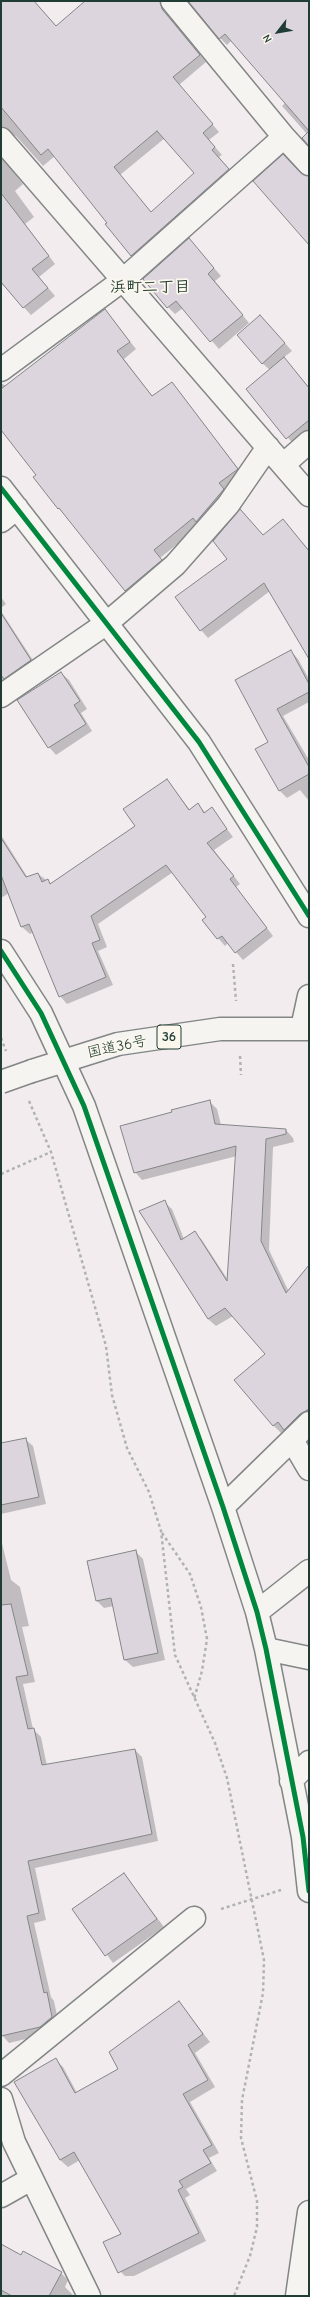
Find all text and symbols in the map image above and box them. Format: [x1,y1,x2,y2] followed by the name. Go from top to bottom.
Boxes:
[258,12,298,52] north arrow
[260,32,275,45] text: N
[110,277,190,297] district label: 浜町二丁目
[157,1025,181,1049] road number: 36
[85,1032,149,1062] street label: 国道36号

